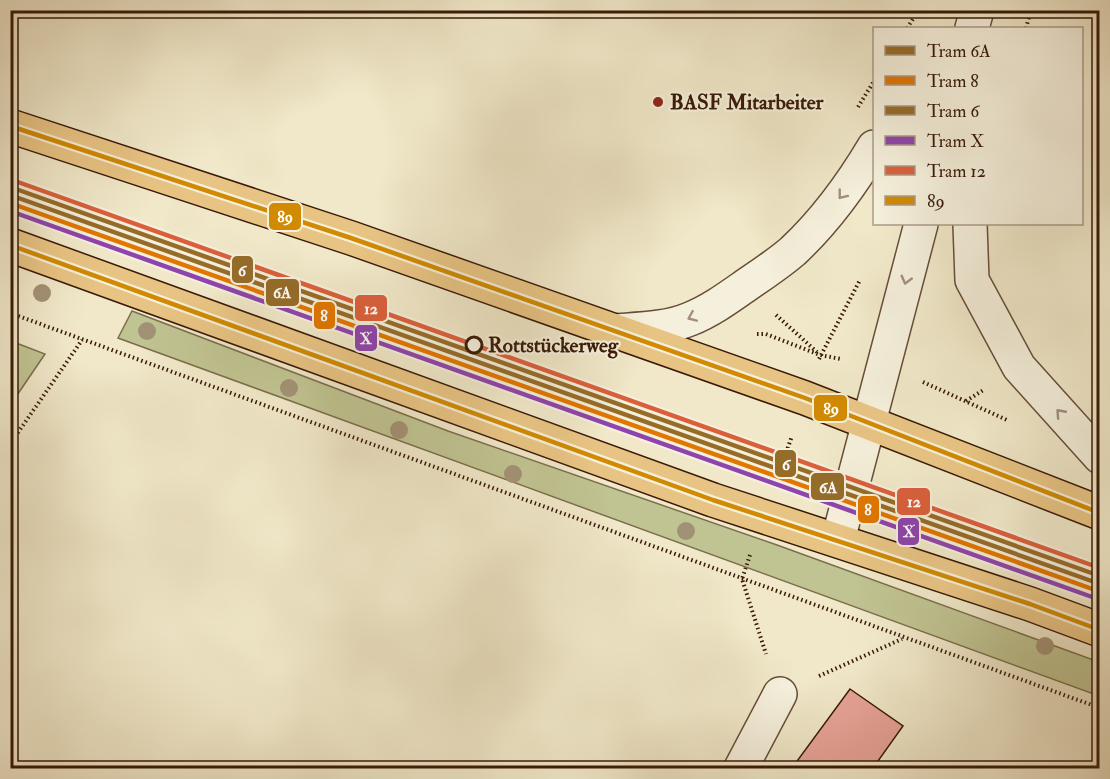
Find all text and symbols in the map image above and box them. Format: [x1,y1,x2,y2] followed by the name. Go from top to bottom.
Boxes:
[873,27,1083,225] legend
[927,40,991,63] text: Tram 6A
[927,70,979,93] text: Tram 8
[670,89,825,116] place label: BASF Mitarbeiter
[651,95,665,109] marker: BASF Mitarbeiter
[927,100,980,123] text: Tram 6
[927,130,984,153] text: Tram X
[927,160,986,183] text: Tram 12
[838,189,849,200] one-way arrow
[927,190,945,213] text: 89
[268,202,302,231] line badge: 89
[277,207,293,227] text: 89
[231,255,254,284] line badge: 6
[238,261,248,281] text: 6
[901,275,914,285] one-way arrow
[265,278,300,307] line badge: 6A
[273,283,292,303] text: 6A
[354,294,388,322] line badge: 12
[364,299,378,319] text: 12
[313,301,336,330] line badge: 8
[320,306,328,326] text: 8
[688,310,699,322] one-way arrow
[354,324,378,352] line badge: X
[360,329,373,349] text: X
[488,332,619,359] place label: Rottstückerweg
[465,336,483,354] marker: Rottstückerweg
[813,394,848,422] line badge: 89
[823,399,839,419] text: 89
[1056,409,1067,420] one-way arrow
[774,449,797,478] line badge: 6
[782,455,792,475] text: 6
[810,472,845,501] line badge: 6A
[819,478,838,498] text: 6A
[896,487,931,516] line badge: 12
[907,492,921,512] text: 12
[857,495,880,524] line badge: 8
[864,500,872,520] text: 8
[897,517,920,546] line badge: X
[903,522,916,542] text: X

